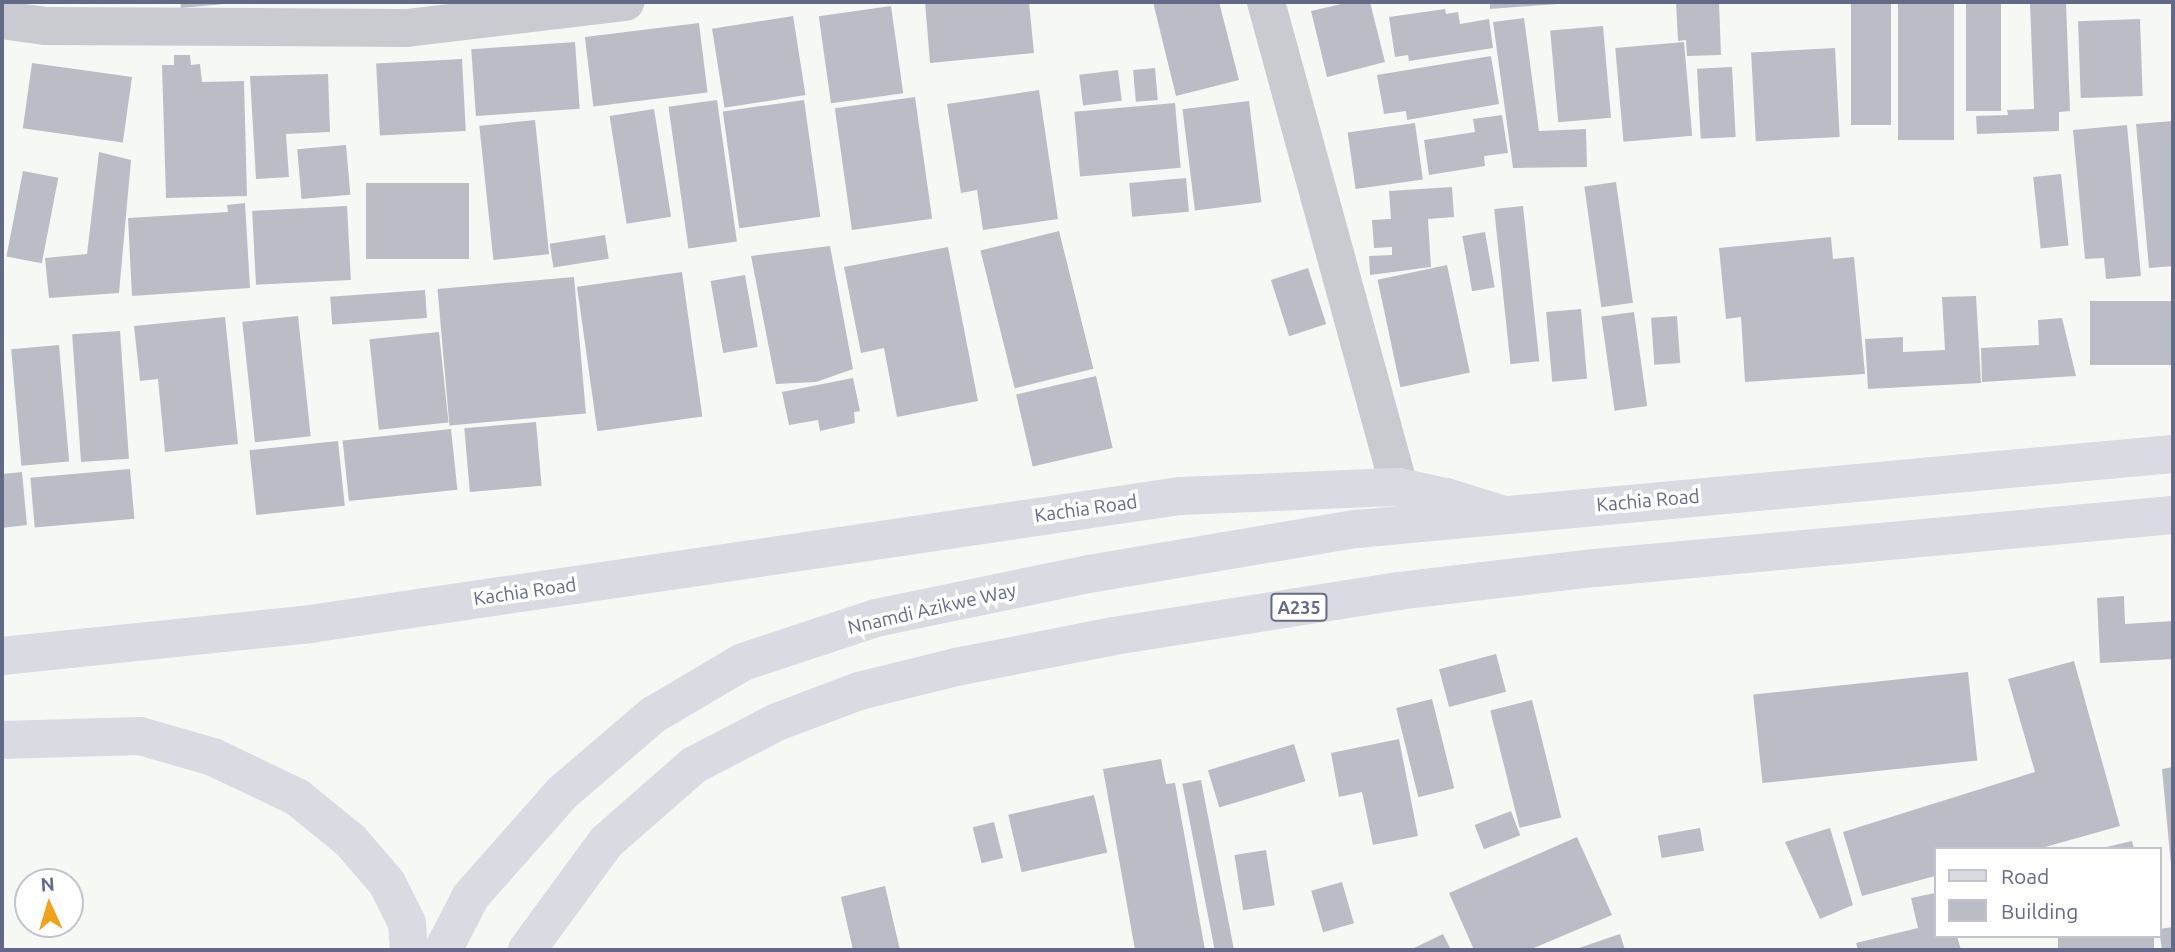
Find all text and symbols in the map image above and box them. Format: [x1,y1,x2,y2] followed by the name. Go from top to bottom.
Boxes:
[1595,485,1701,517] street label: Kachia Road
[1033,491,1139,527] street label: Kachia Road
[472,574,578,610] street label: Kachia Road
[846,579,1018,639] street label: Nnamdi Azikwe Way
[1269,592,1329,622] road number: A235
[1934,847,2161,938] legend
[2001,864,2049,888] text: Road
[14,868,84,938] north arrow
[40,873,56,896] text: N
[2001,899,2078,923] text: Building

